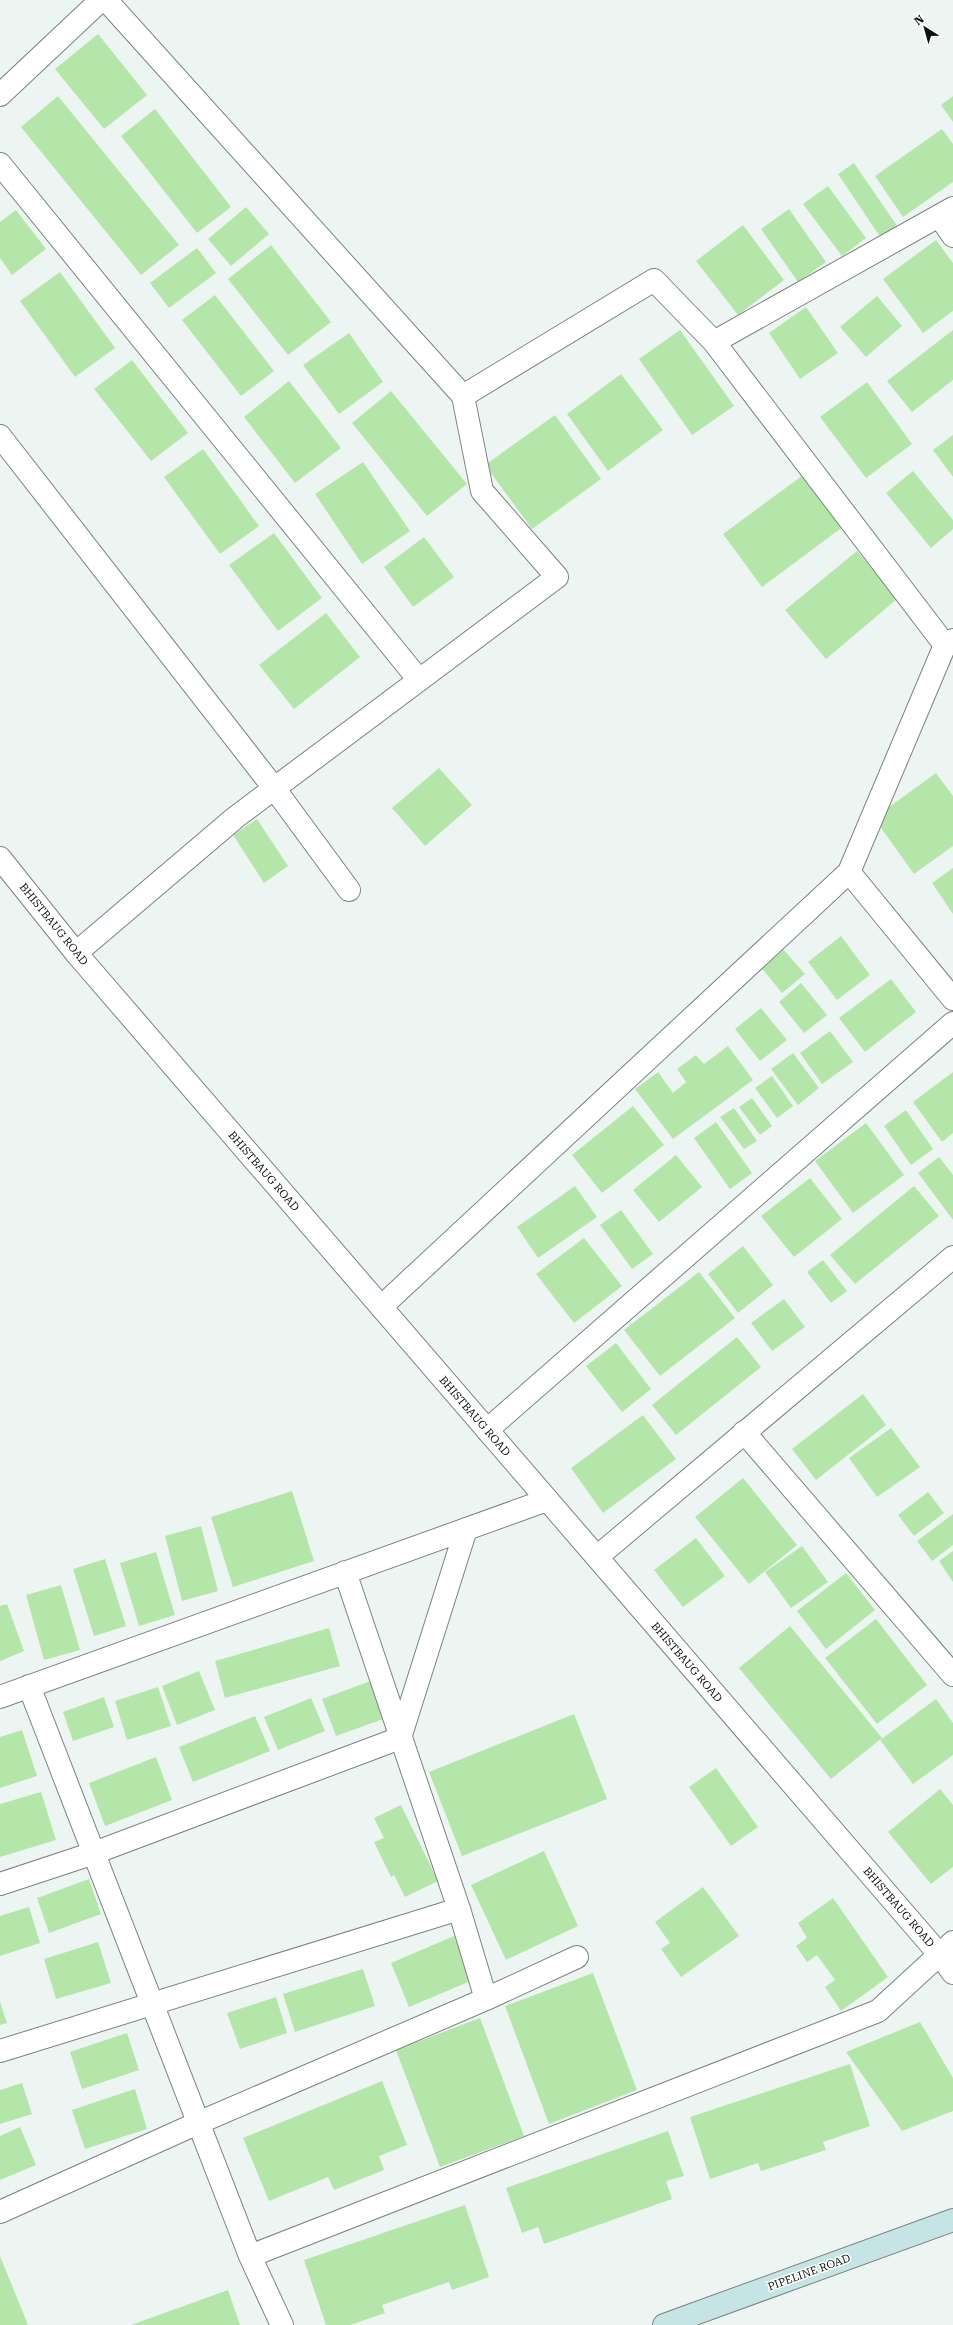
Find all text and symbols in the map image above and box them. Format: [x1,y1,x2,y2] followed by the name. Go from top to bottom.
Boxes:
[905,8,945,48] north arrow
[912,12,927,28] text: N
[17,881,91,968] street label: BHISTBAUG ROAD
[225,1129,302,1214] street label: BHISTBAUG ROAD
[436,1374,513,1459] street label: BHISTBAUG ROAD
[648,1620,725,1705] street label: BHISTBAUG ROAD
[860,1865,937,1950] street label: BHISTBAUG ROAD
[766,2251,852,2293] street label: PIPELINE ROAD

